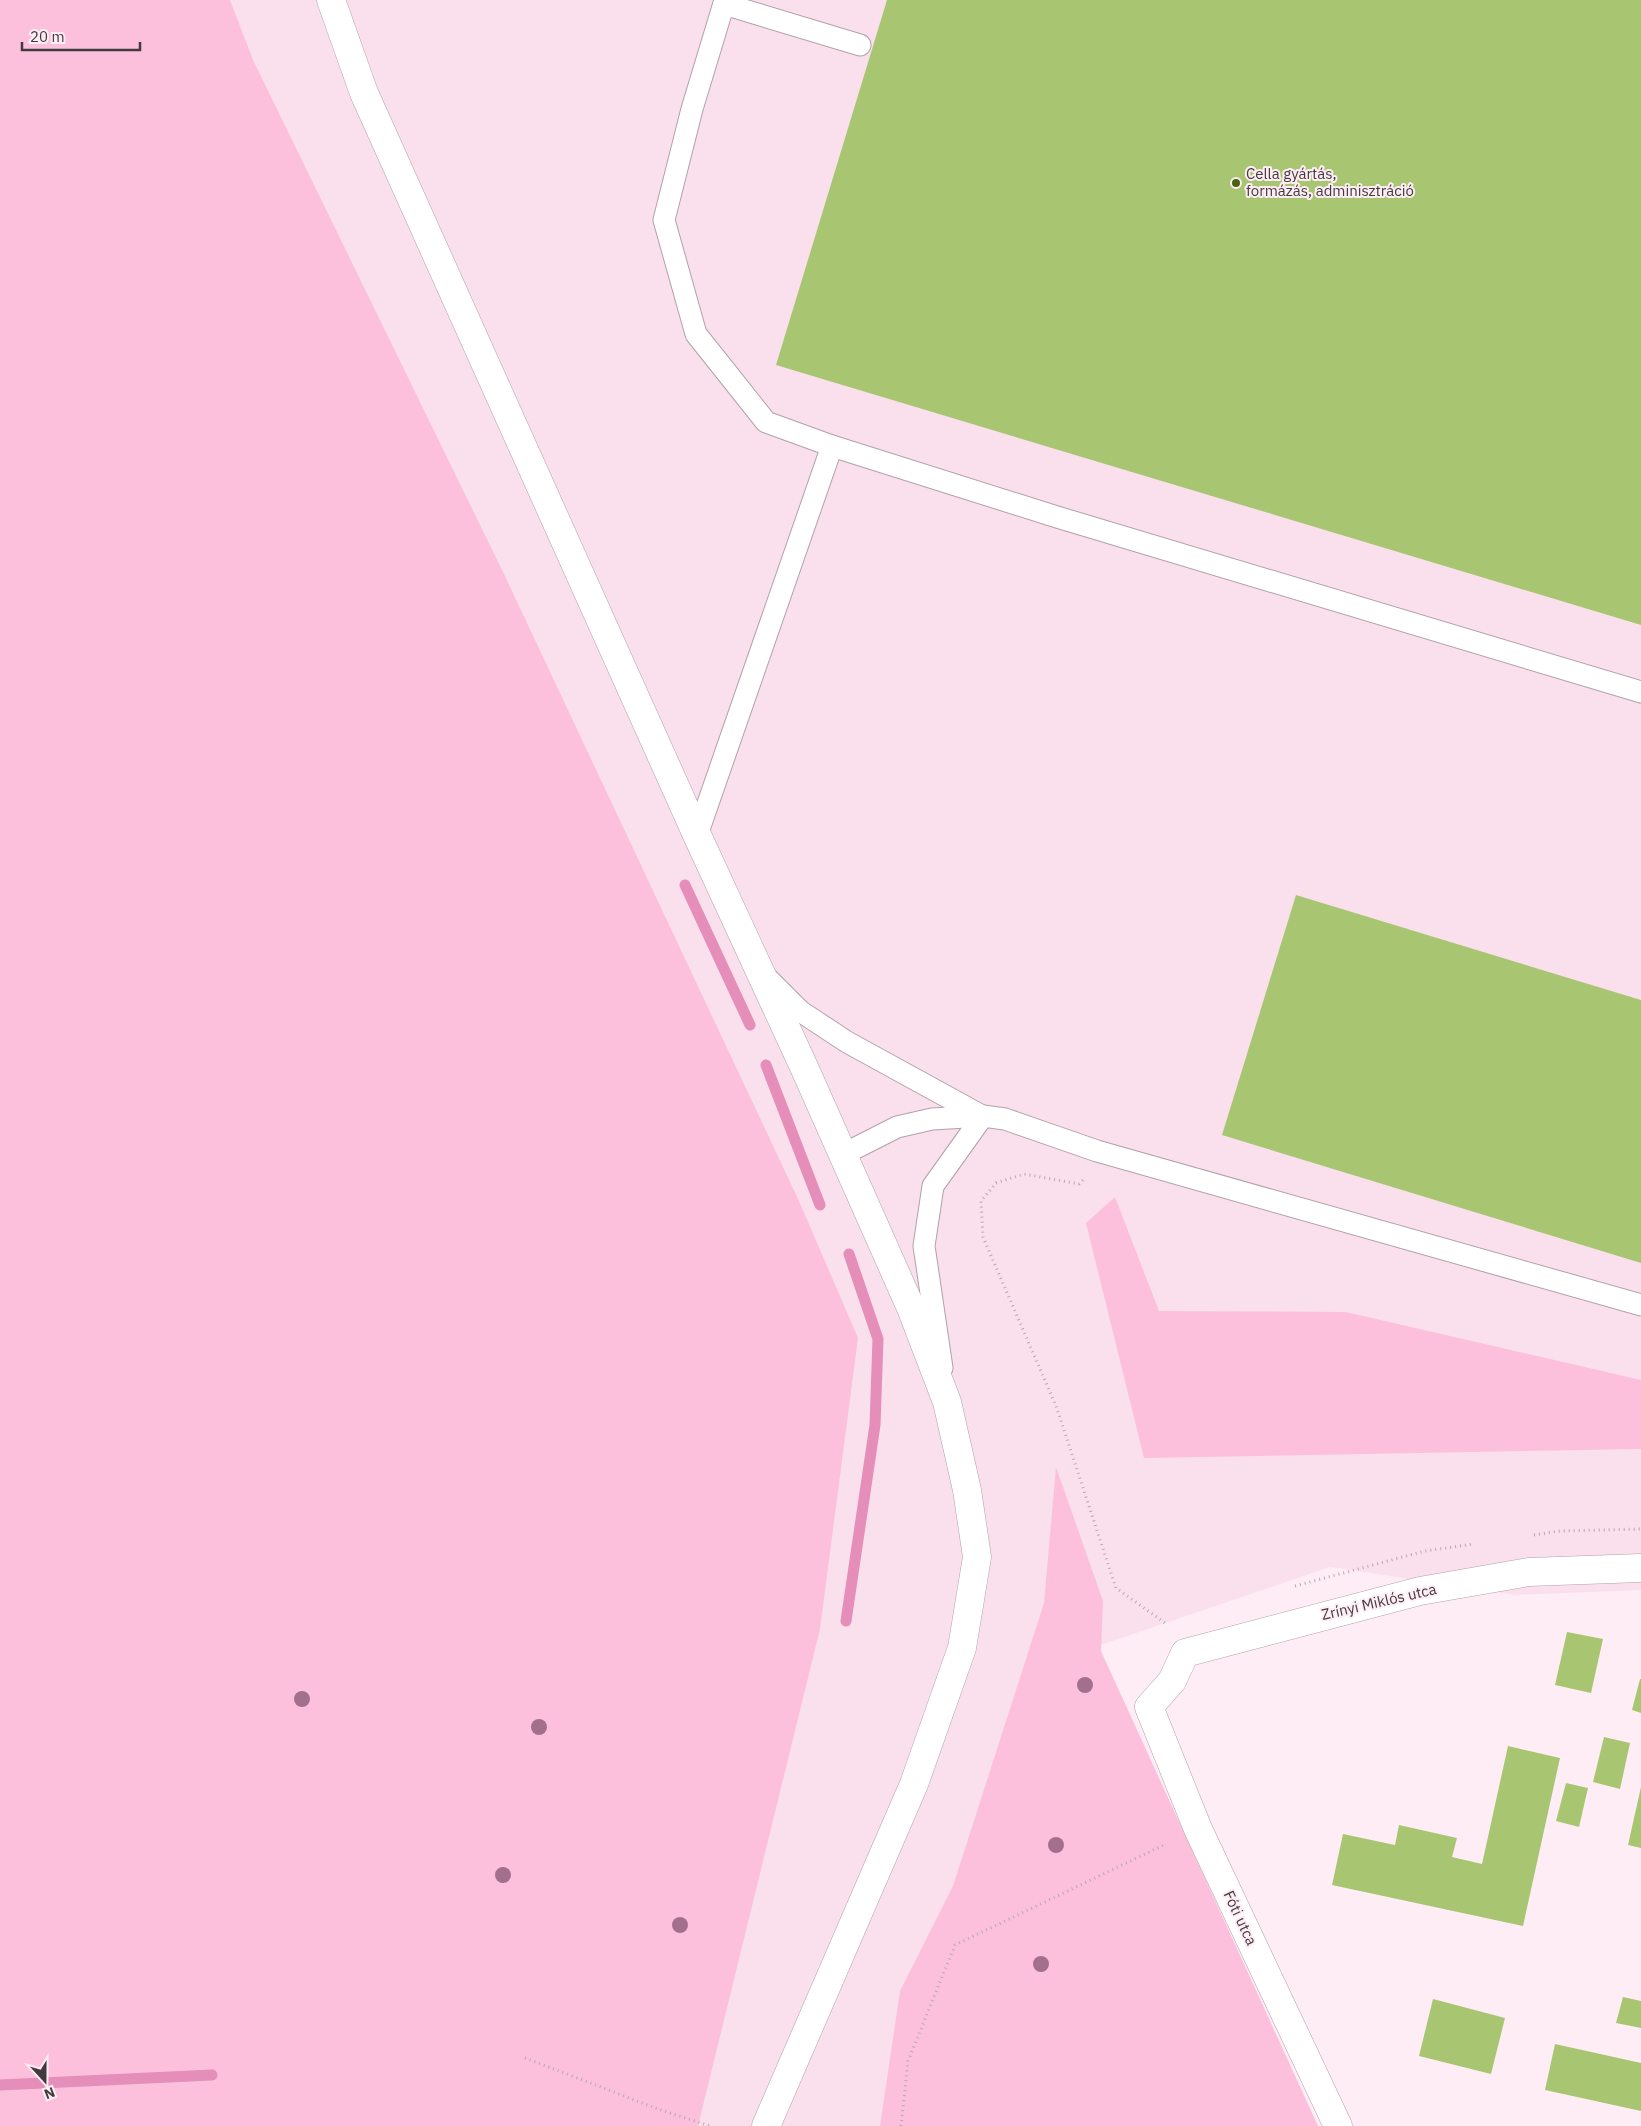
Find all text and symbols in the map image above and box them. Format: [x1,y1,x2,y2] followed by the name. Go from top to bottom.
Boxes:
[22,20,140,52] scale bar
[30,27,65,46] text: 20 m
[1246,164,1414,200] place label: Cella gyártás, formázás, adminisztráció
[1230,177,1242,189] marker: Cella gyártás, formázás, adminisztráció
[1319,1579,1438,1624] street label: Zrínyi Miklós utca
[1220,1887,1261,1948] street label: Fóti utca
[20,2056,70,2106] north arrow
[42,2083,58,2103] text: N

